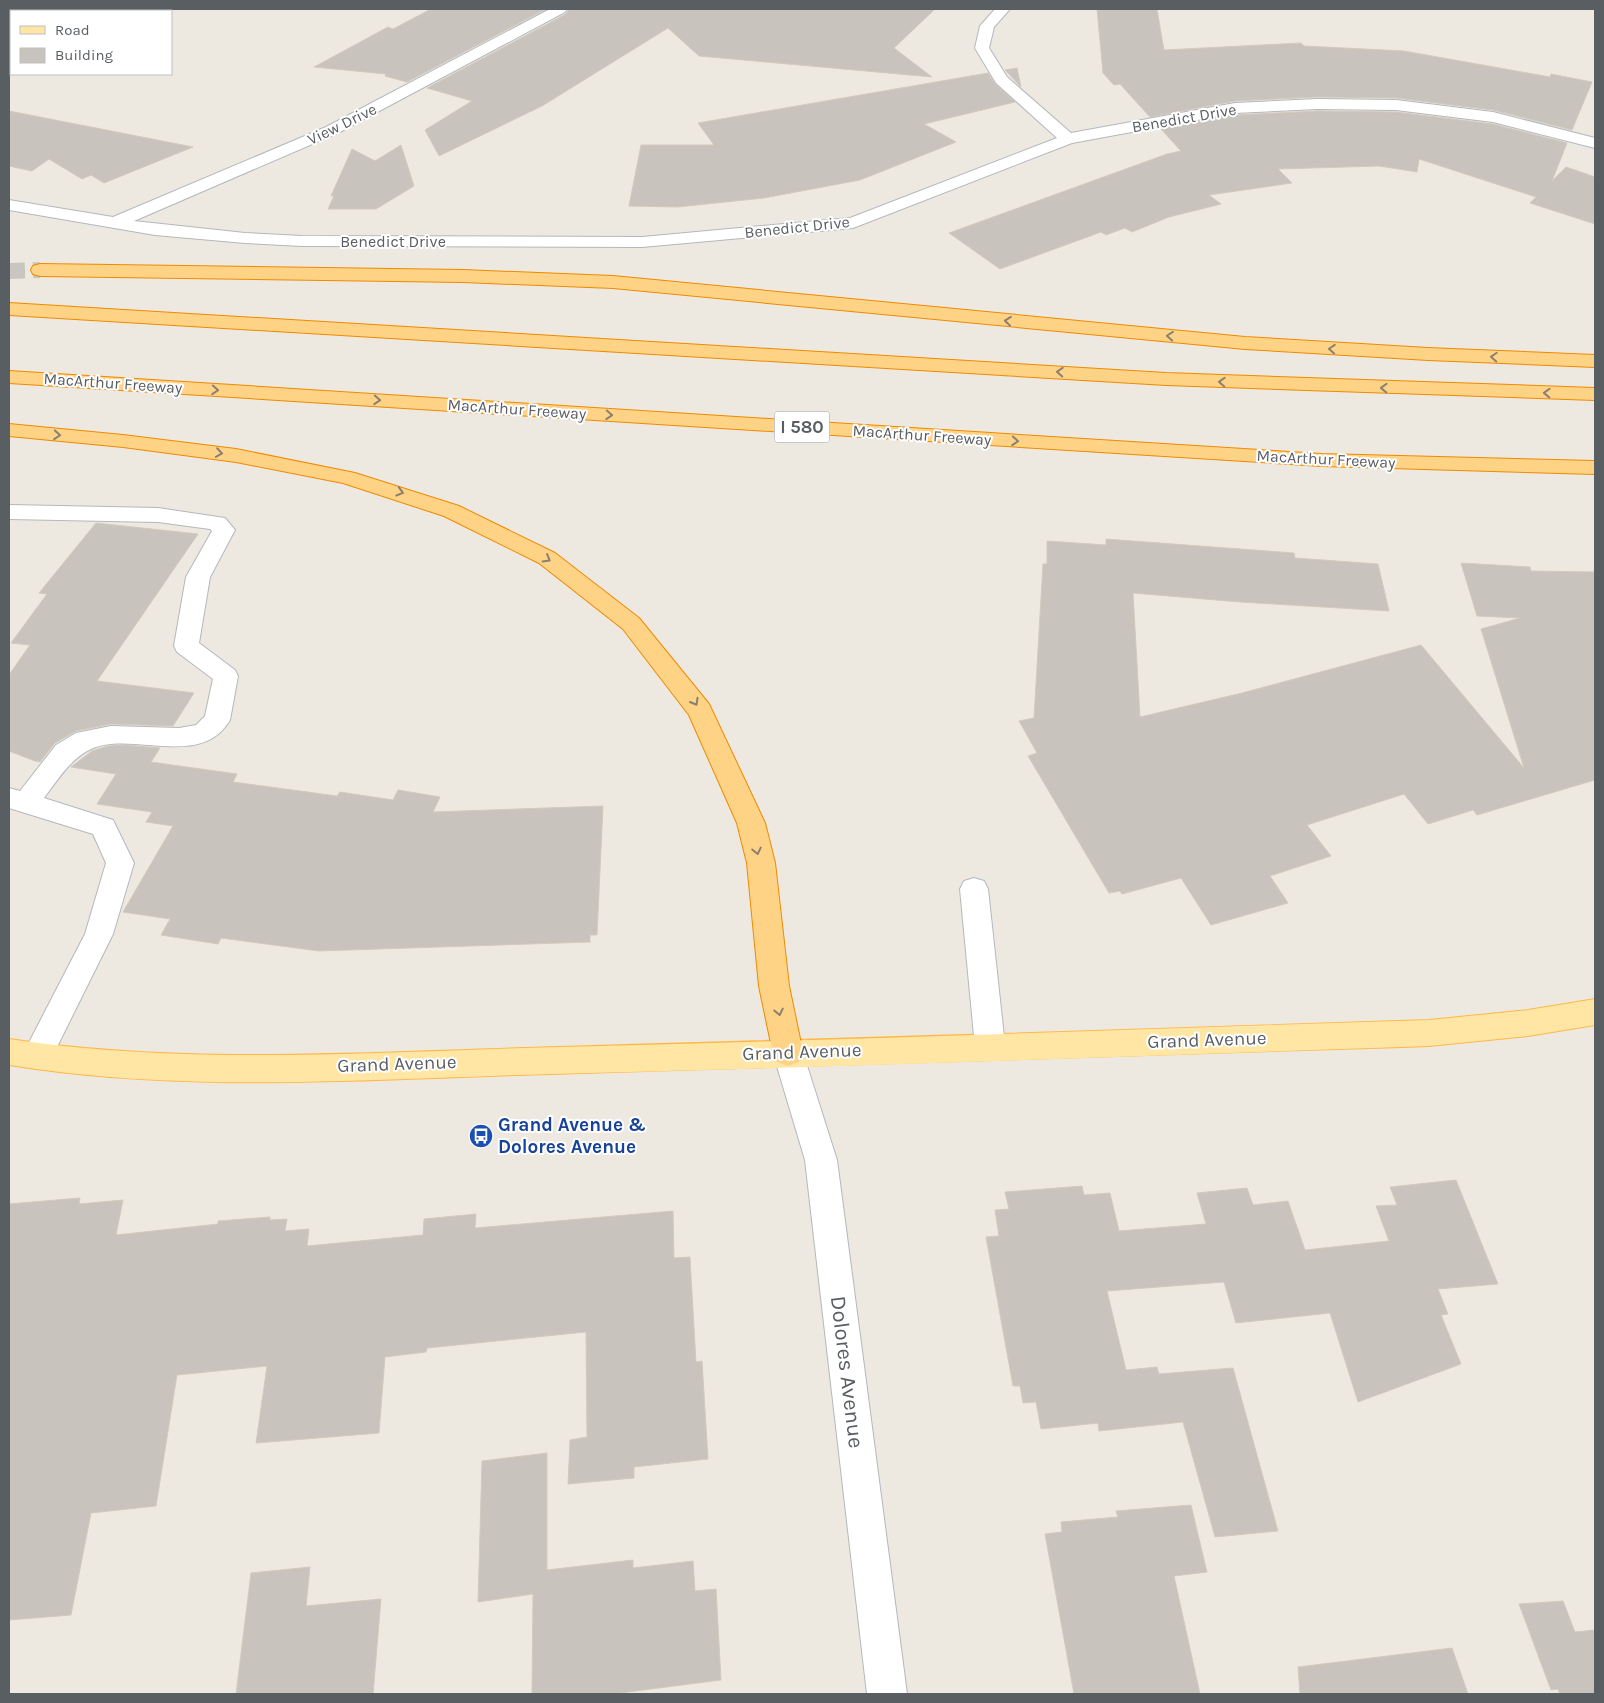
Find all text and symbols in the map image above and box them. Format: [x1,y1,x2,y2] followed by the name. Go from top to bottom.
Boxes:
[10,10,172,75] legend
[55,21,90,39] text: Road
[55,46,113,64] text: Building
[304,99,380,149] street label: View Drive
[1130,99,1238,137] street label: Benedict Drive
[743,212,851,242] street label: Benedict Drive
[340,232,446,251] street label: Benedict Drive
[1004,316,1012,327] one-way arrow
[1166,331,1174,342] one-way arrow
[1328,343,1336,354] one-way arrow
[1490,352,1498,363] one-way arrow
[1055,367,1063,378] one-way arrow
[43,369,184,397] street label: MacArthur Freeway
[1217,376,1225,387] one-way arrow
[1380,383,1388,393] one-way arrow
[211,384,219,395] one-way arrow
[1542,388,1550,399] one-way arrow
[373,395,381,406] one-way arrow
[447,395,588,423] street label: MacArthur Freeway
[605,409,613,420] one-way arrow
[774,412,830,442] road number: I 580
[852,421,993,449] street label: MacArthur Freeway
[54,429,62,440] one-way arrow
[1012,435,1020,446] one-way arrow
[1256,446,1396,472] street label: MacArthur Freeway
[214,448,223,458] one-way arrow
[395,487,403,497] one-way arrow
[542,552,551,562] one-way arrow
[688,696,698,705] one-way arrow
[751,847,762,855] one-way arrow
[773,1007,784,1016] one-way arrow
[1147,1027,1267,1053] street label: Grand Avenue
[742,1039,862,1065] street label: Grand Avenue
[337,1051,457,1077] street label: Grand Avenue
[498,1114,646,1158] place label: Grand Avenue & Dolores Avenue
[468,1123,494,1149] bus stop icon: Grand Avenue & Dolores Avenue
[825,1294,869,1450] street label: Dolores Avenue

